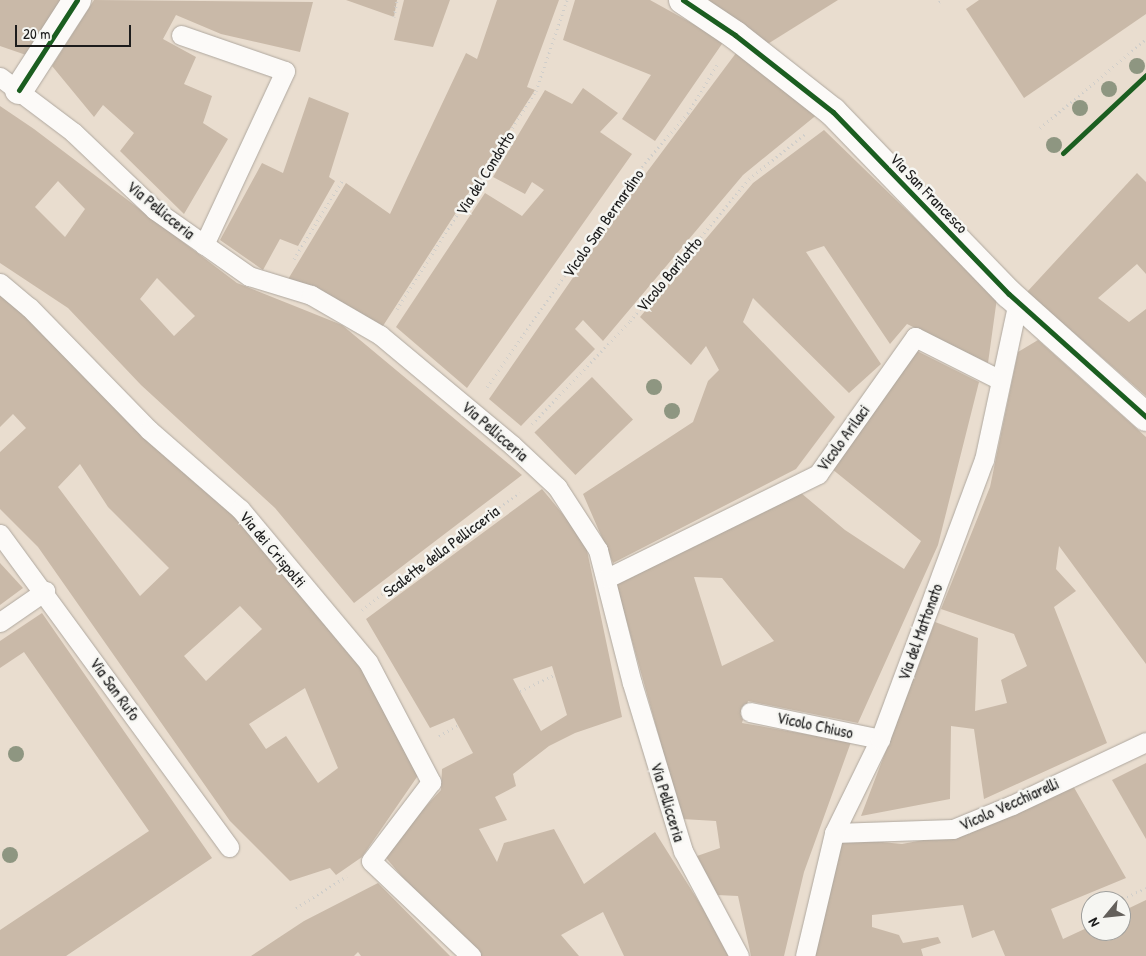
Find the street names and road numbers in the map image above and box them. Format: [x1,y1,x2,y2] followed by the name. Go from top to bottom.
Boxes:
[452,127,518,219] street label: Via del Condotto
[886,149,972,237] street label: Via San Francesco
[558,165,648,281] street label: Vicolo San Bernardino
[123,177,199,243] street label: Via Pellicceria
[632,233,706,315] street label: Vicolo Barilotto
[458,397,532,465] street label: Via Pellicceria
[812,401,874,475] street label: Vicolo Arilaci
[379,501,503,601] street label: Scalette della Pellicceria
[236,507,310,591] street label: Via dei Crispolti
[894,581,946,683] street label: Via del Mattonato
[86,654,144,724] street label: Via San Rufo
[775,708,855,742] street label: Vicolo Chiuso
[647,760,689,844] street label: Via Pellicceria
[956,773,1062,835] street label: Vicolo Vecchiarelli

